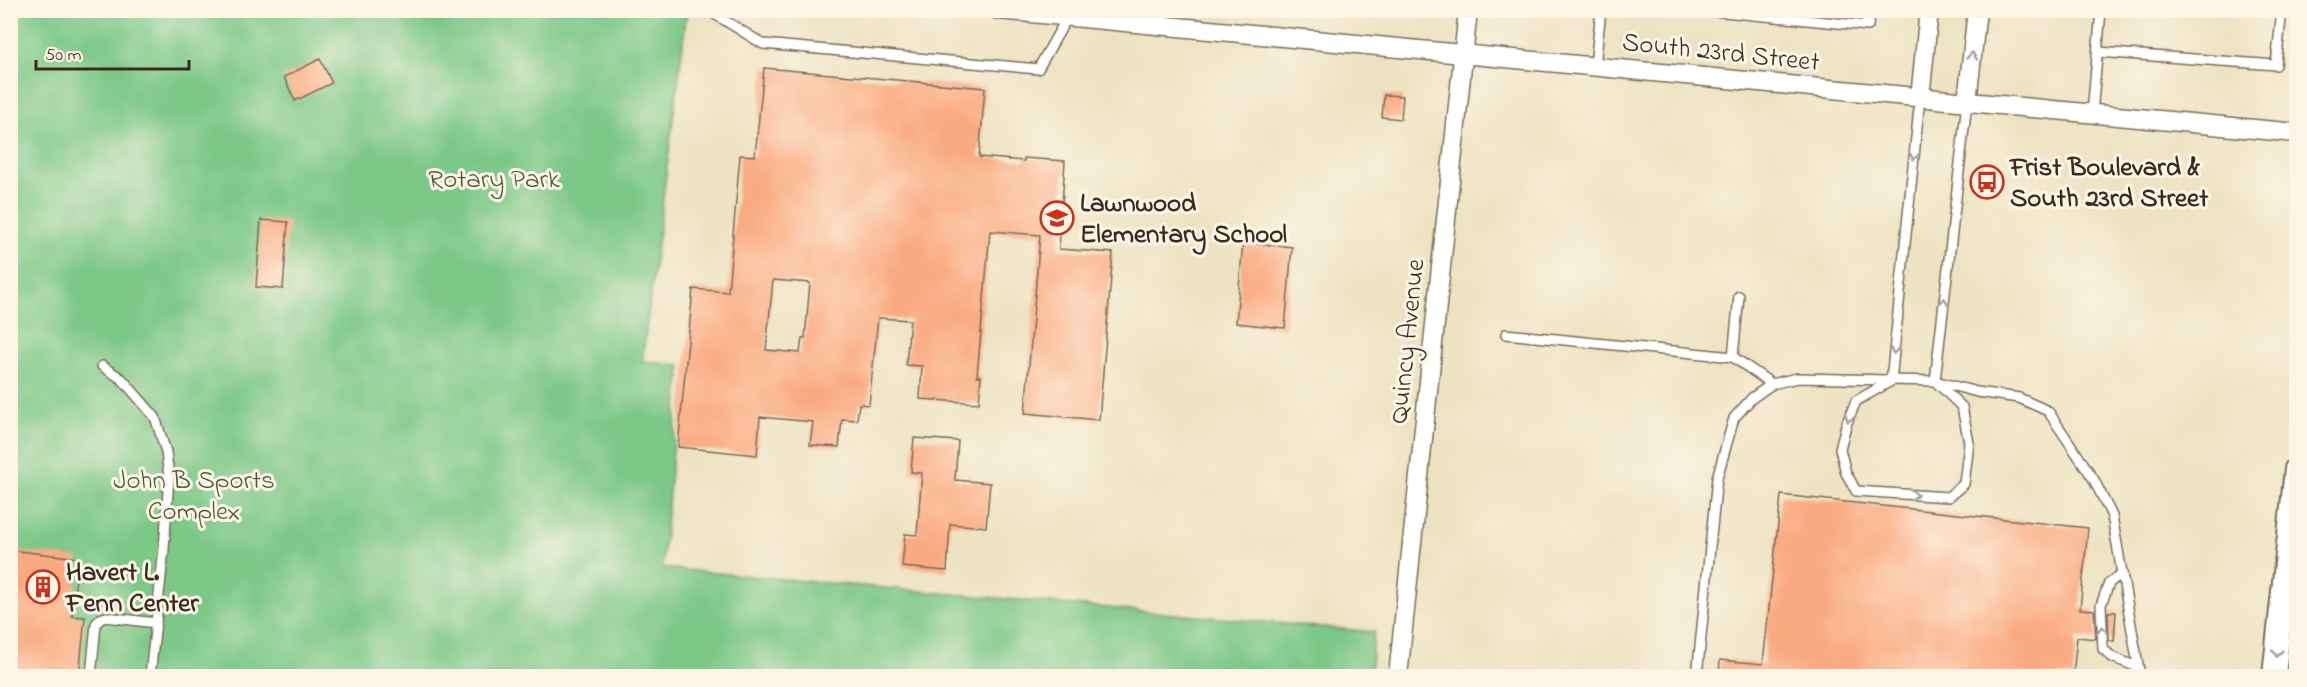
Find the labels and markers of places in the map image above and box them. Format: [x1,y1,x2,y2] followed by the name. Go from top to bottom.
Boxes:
[2008,149,2209,219] place label: Frist Boulevard & South 23rd Street
[1969,164,2005,200] bus stop icon: Frist Boulevard & South 23rd Street
[1080,185,1287,255] place label: Lawnwood Elementary School
[1039,200,1075,236] school or university icon: Lawnwood Elementary School
[64,554,199,624] place label: Havert L. Fenn Center
[25,569,61,605] building icon: Havert L. Fenn Center

